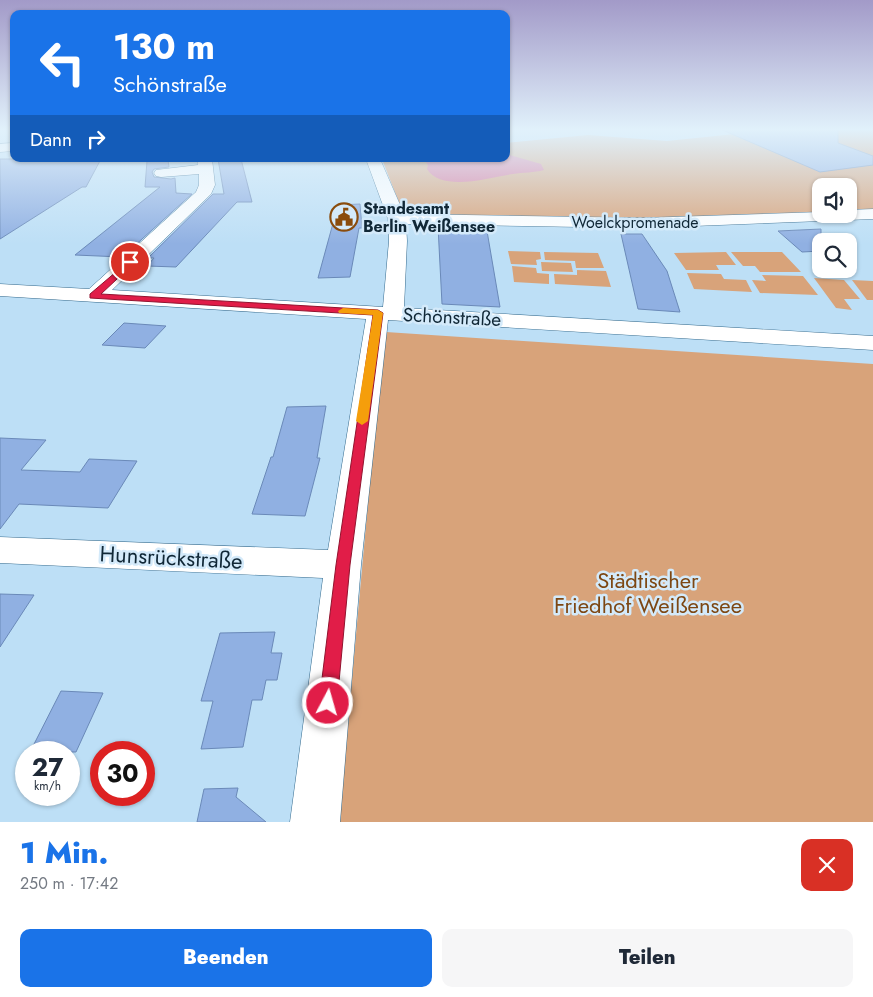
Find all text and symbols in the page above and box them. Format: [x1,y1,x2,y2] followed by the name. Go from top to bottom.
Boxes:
[113,22,215,72] text: 130 m
[30,30,95,95] icon: left
[113,68,227,100] text: Schönstraße
[82,125,110,153] icon: right
[30,126,72,153] text: Dann
[812,178,857,278] map controls
[812,178,857,223] button: sound
[363,197,495,238] place label: Standesamt Berlin Weißensee
[329,202,359,232] public building icon: Standesamt Berlin Weißensee
[571,211,699,234] street label: Woelckpromenade
[812,233,857,278] button: search
[109,241,151,283] pin
[116,248,144,276] icon: arrive
[402,301,502,333] street label: Schönstraße
[99,537,243,577] street label: Hunsrückstraße
[554,564,742,621] park label: Städtischer Friedhof Weißensee
[301,676,353,728] position arrow
[90,741,155,806] speed limit sign: 30
[32,749,63,785] text: 27
[34,777,61,795] text: km/h
[20,831,108,874] text: 1 Min.
[801,839,853,891] button: close
[20,872,118,895] text: 250 m · 17:42
[20,929,432,987] button: Beenden
[442,929,853,987] button: Teilen

